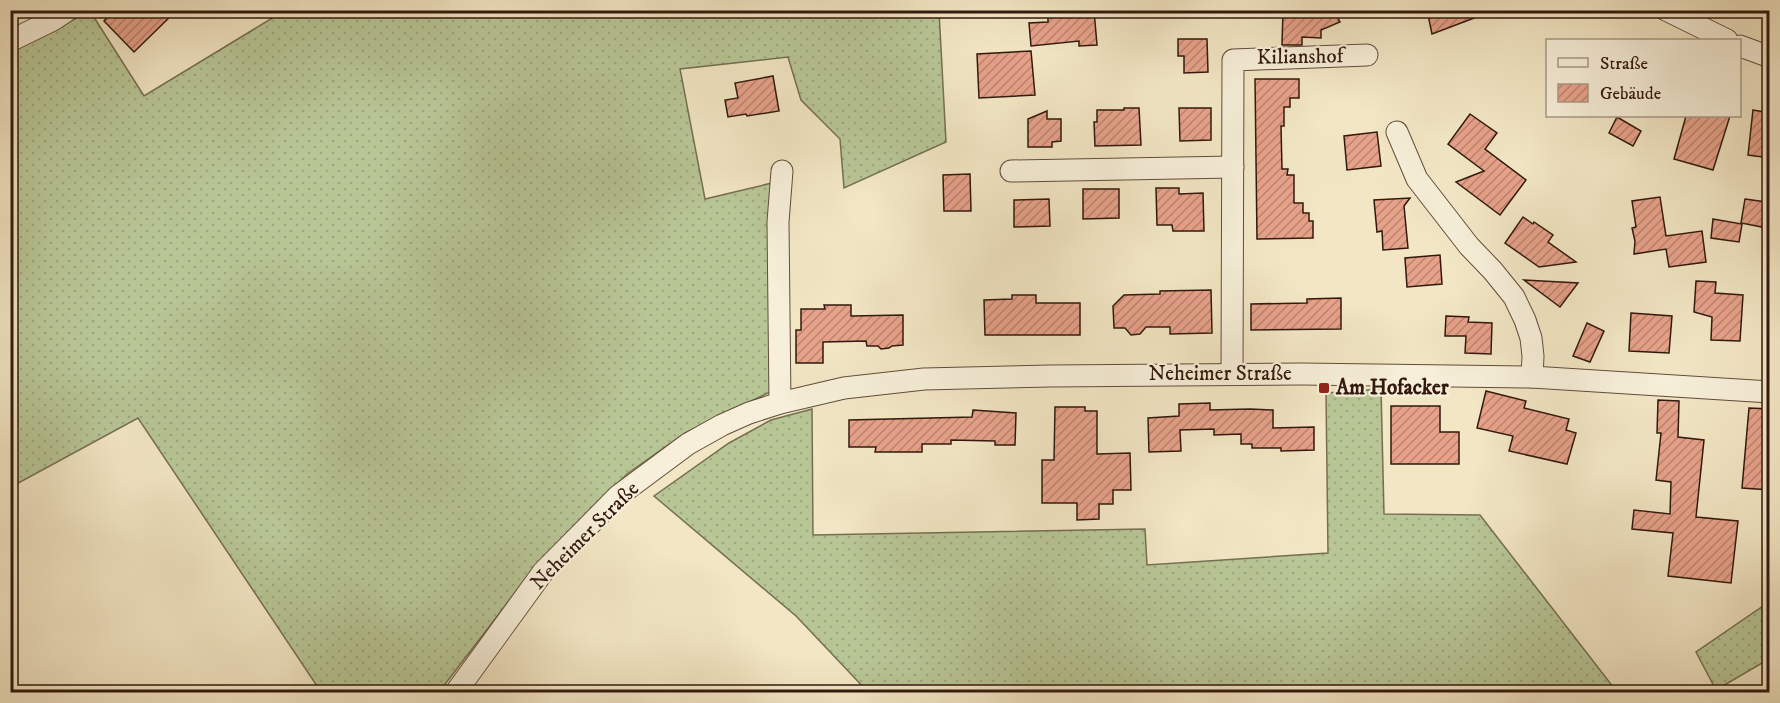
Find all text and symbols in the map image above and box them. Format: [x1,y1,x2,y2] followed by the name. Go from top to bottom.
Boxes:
[1546,39,1741,117] legend
[1256,43,1347,71] street label: Kilianshof
[1600,53,1648,75] text: Straße
[1600,83,1661,105] text: Gebäude
[1148,361,1292,387] street label: Neheimer Straße
[1335,375,1450,401] place label: Am Hofacker
[1317,381,1331,395] marker: Am Hofacker
[525,476,645,596] street label: Neheimer Straße

